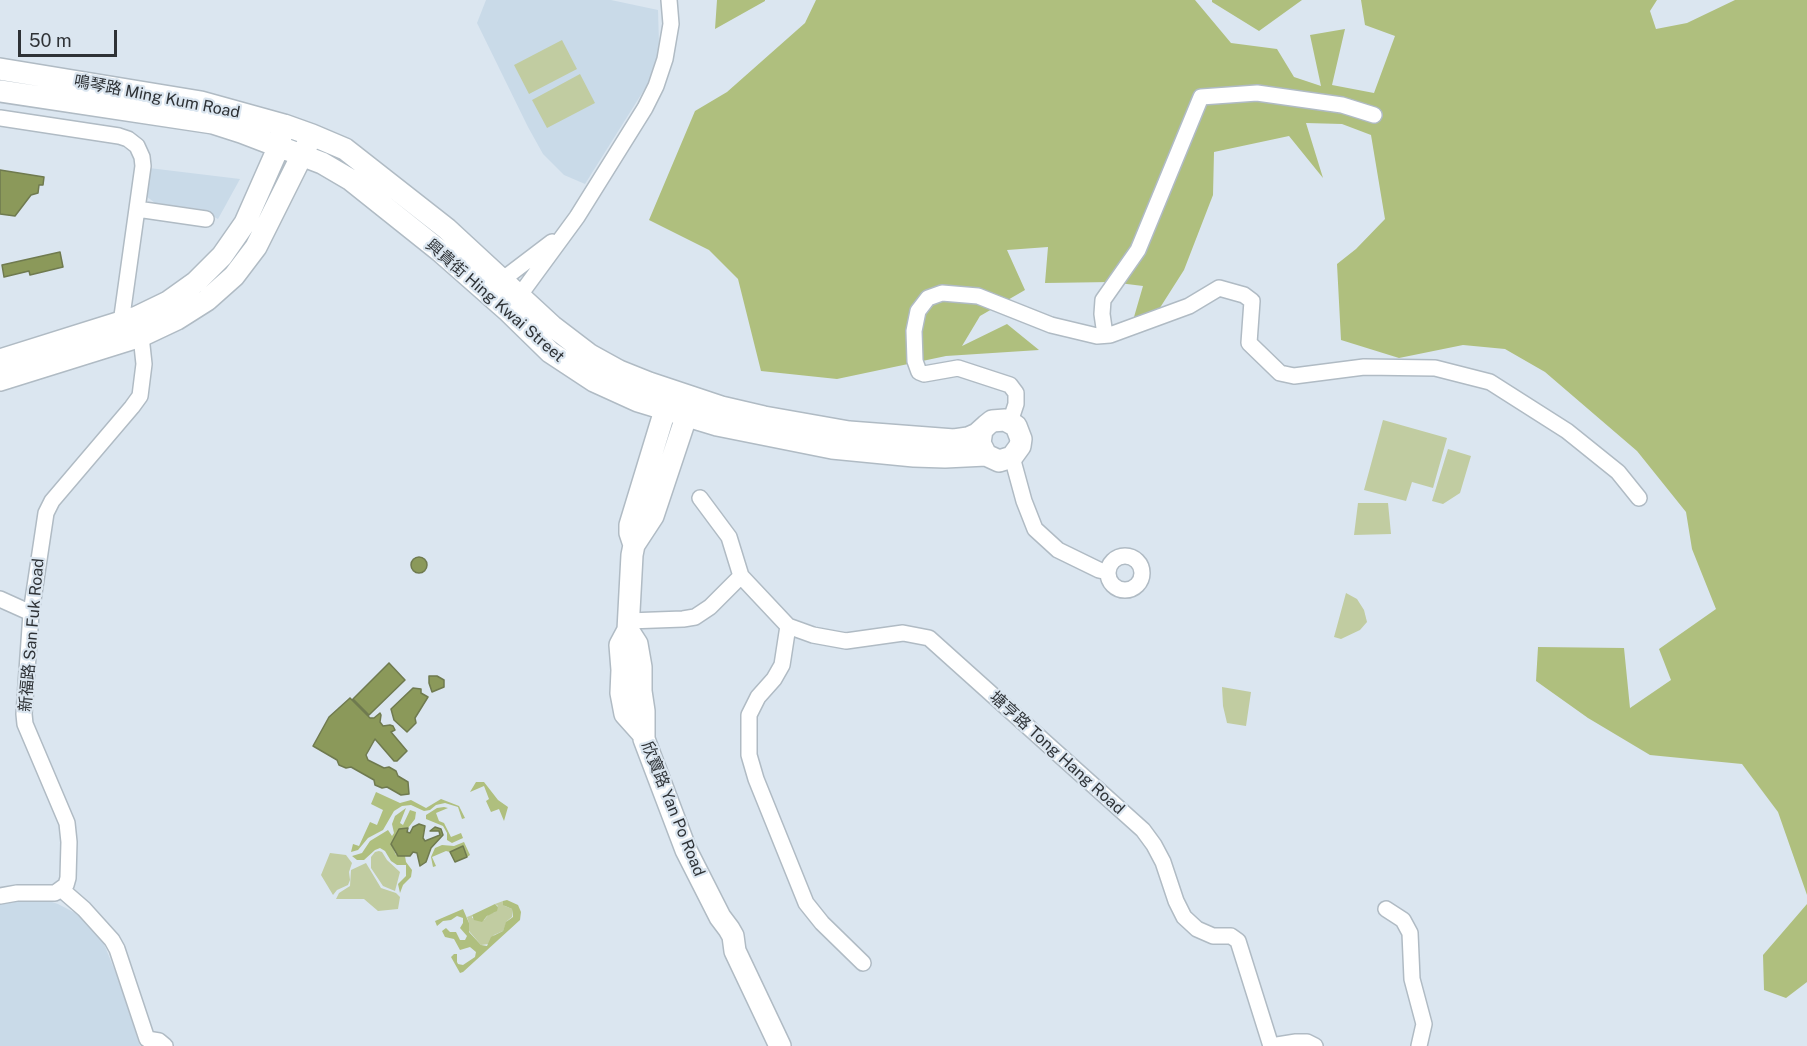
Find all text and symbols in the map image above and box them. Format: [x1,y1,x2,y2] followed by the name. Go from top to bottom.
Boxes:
[21,18,120,56] scale bar
[29,30,72,51] text: 50 m
[72,71,242,123] street label: 鳴琴路 Ming Kum Road
[422,236,568,366] street label: 興貴街 Hing Kwai Street
[16,557,48,713] street label: 新福路 San Fuk Road
[986,688,1128,818] street label: 塘亨路 Tong Hang Road
[637,739,709,879] street label: 欣寶路 Yan Po Road

